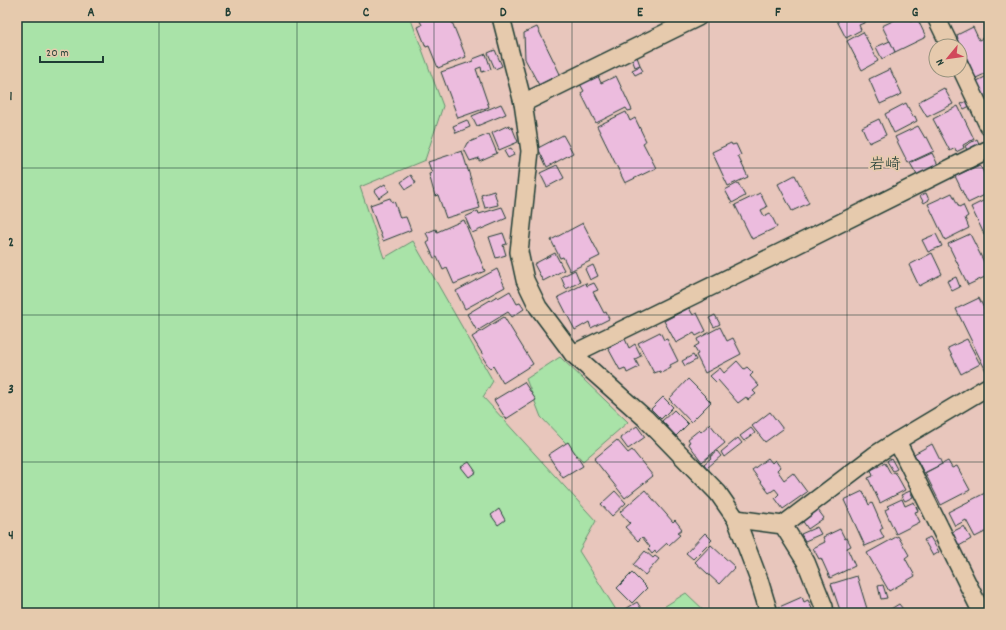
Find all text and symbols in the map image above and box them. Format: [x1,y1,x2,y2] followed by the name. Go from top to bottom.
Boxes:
[87,4,95,23] text: A
[225,4,231,23] text: B
[363,4,370,23] text: C
[500,4,507,23] text: D
[637,4,644,23] text: E
[775,4,781,23] text: F
[912,4,919,23] text: G
[40,38,103,64] scale bar
[928,38,968,78] north arrow
[46,45,69,62] text: 20 m
[932,55,949,68] text: N
[10,88,13,107] text: 1
[869,154,901,177] district label: 岩崎
[8,234,14,253] text: 2
[8,381,14,400] text: 3
[8,527,14,546] text: 4

